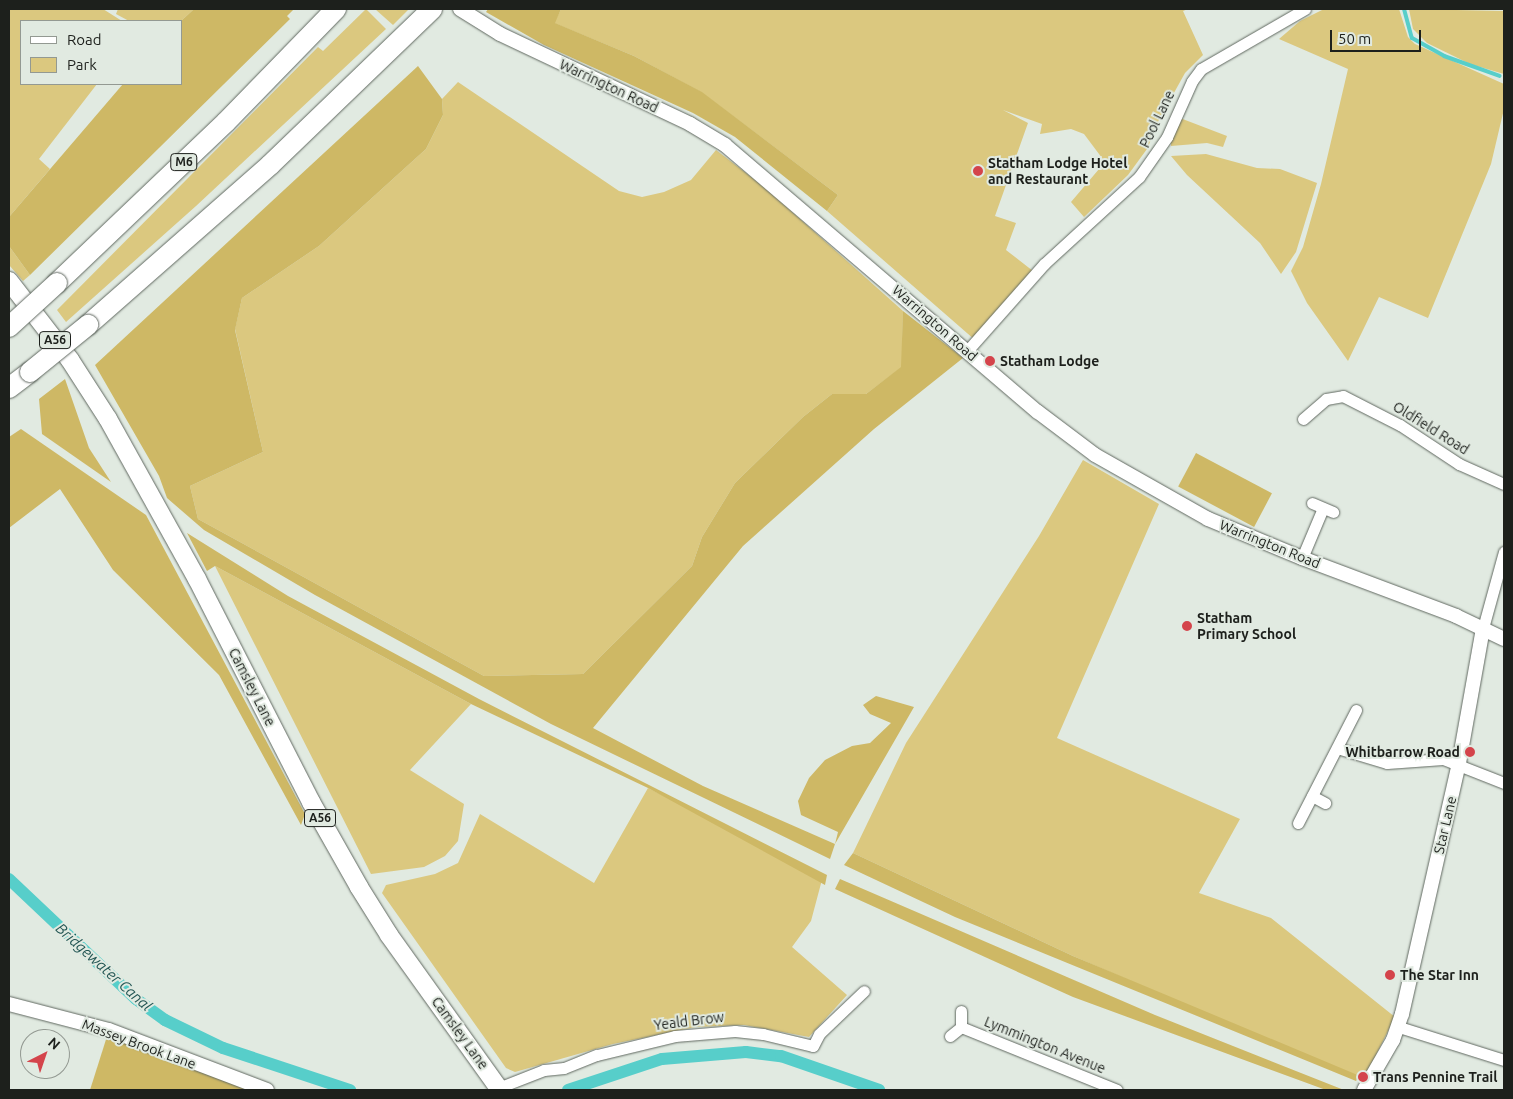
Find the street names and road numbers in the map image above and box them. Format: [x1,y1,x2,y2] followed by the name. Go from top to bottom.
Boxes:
[557,56,661,116] street label: Warrington Road
[1136,88,1178,150] street label: Pool Lane
[170,152,198,172] road number: M6
[889,282,981,364] street label: Warrington Road
[39,330,71,350] road number: A56
[1390,398,1472,458] street label: Oldfield Road
[1217,516,1323,572] street label: Warrington Road
[225,645,279,729] street label: Camsley Lane
[1430,795,1460,855] street label: Star Lane
[304,808,336,828] road number: A56
[428,994,492,1072] street label: Camsley Lane
[653,1008,725,1034] street label: Yeald Brow
[982,1013,1108,1077] street label: Lymmington Avenue
[80,1016,198,1072] street label: Massey Brook Lane

